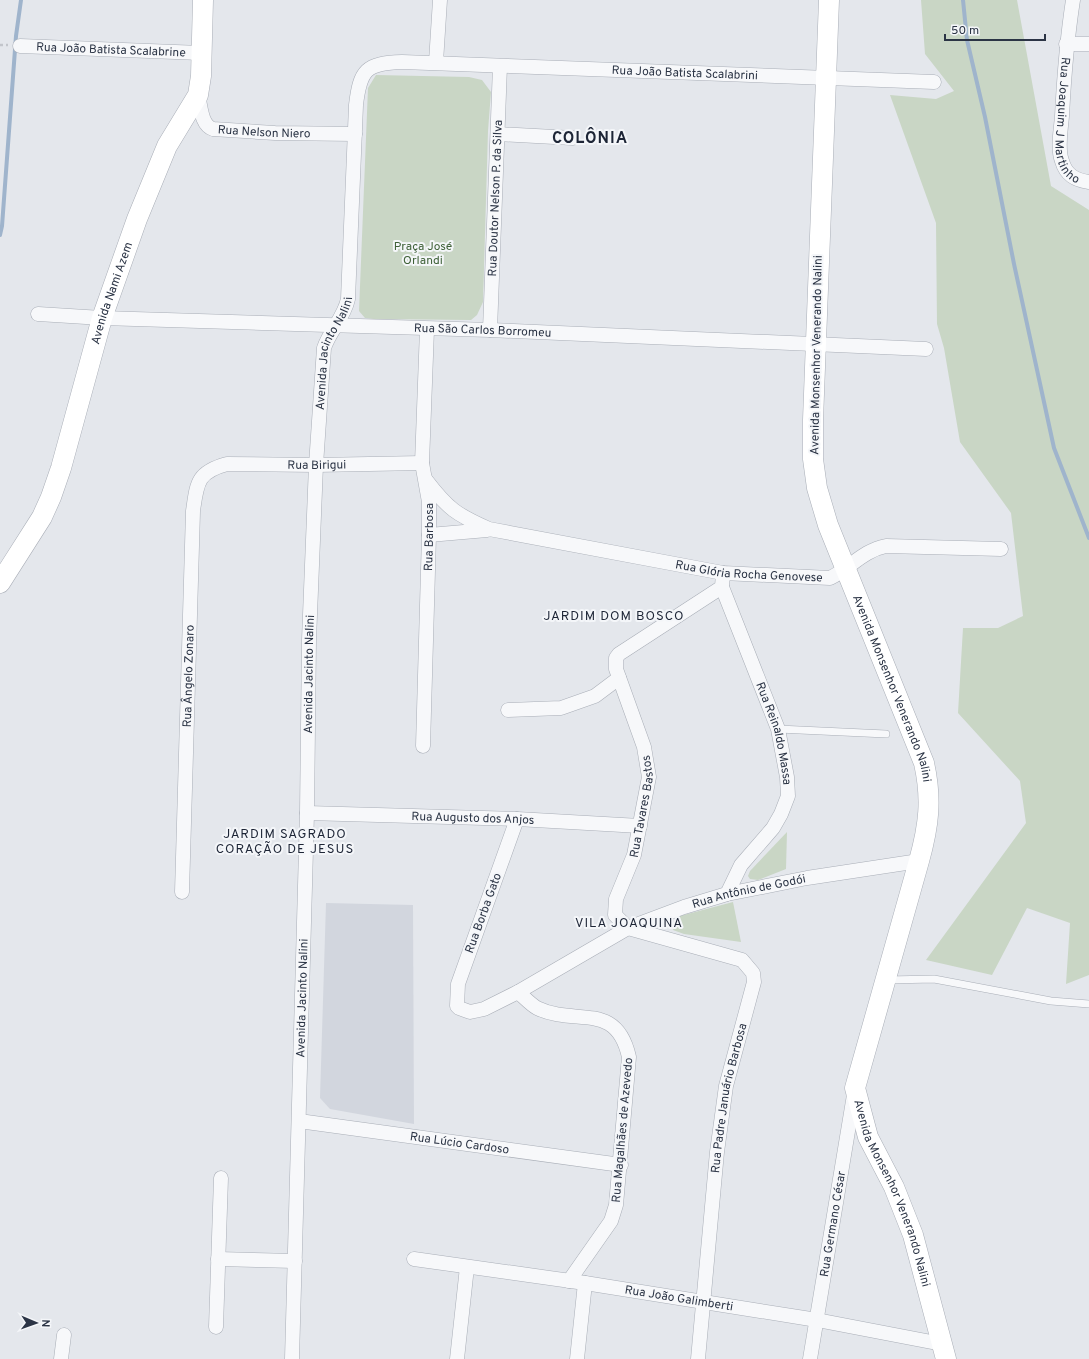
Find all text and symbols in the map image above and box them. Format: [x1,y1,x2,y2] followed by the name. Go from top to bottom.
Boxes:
[945,16,1045,42] scale bar
[951,23,979,39] text: 50 m
[36,40,186,61] street label: Rua João Batista Scalabrine
[1050,56,1082,188] street label: Rua Joaquim J Martinho
[611,63,758,84] street label: Rua João Batista Scalabrini
[485,119,507,277] street label: Rua Doutor Nelson P. da Silva
[217,122,311,142] street label: Rua Nelson Niero
[552,127,628,149] district label: COLÔNIA
[394,239,452,269] park label: Praça José Orlandi
[88,240,137,346] street label: Avenida Nami Azem
[807,255,827,455] street label: Avenida Monsenhor Venerando Nalini
[313,297,357,411] street label: Avenida Jacinto Nalini
[414,321,552,342] street label: Rua São Carlos Borromeu
[287,457,347,474] street label: Rua Birigui
[421,503,438,571] street label: Rua Barbosa
[674,557,823,587] street label: Rua Glória Rocha Genovese
[848,593,934,783] street label: Avenida Monsenhor Venerando Nalini
[543,609,685,625] district label: JARDIM DOM BOSCO
[301,614,319,734] street label: Avenida Jacinto Nalini
[180,624,199,728] street label: Rua Ângelo Zonaro
[751,680,794,785] street label: Rua Reinaldo Massa
[627,754,658,859] street label: Rua Tavares Bastos
[411,809,535,829] street label: Rua Augusto dos Anjos
[216,827,354,858] district label: JARDIM SAGRADO CORAÇÃO DE JESUS
[462,871,506,956] street label: Rua Borba Gato
[690,871,807,913] street label: Rua Antônio de Godói
[575,916,683,932] district label: VILA JOAQUINA
[293,938,313,1058] street label: Avenida Jacinto Nalini
[708,1022,752,1174] street label: Rua Padre Januário Barbosa
[609,1056,637,1203] street label: Rua Magalhães de Azevedo
[849,1098,933,1289] street label: Avenida Monsenhor Venerando Nalini
[409,1129,510,1159] street label: Rua Lúcio Cardoso
[817,1169,850,1278] street label: Rua Germano César
[624,1282,734,1316] street label: Rua João Galimberti
[16,1303,56,1343] north arrow
[38,1319,52,1328] text: N

